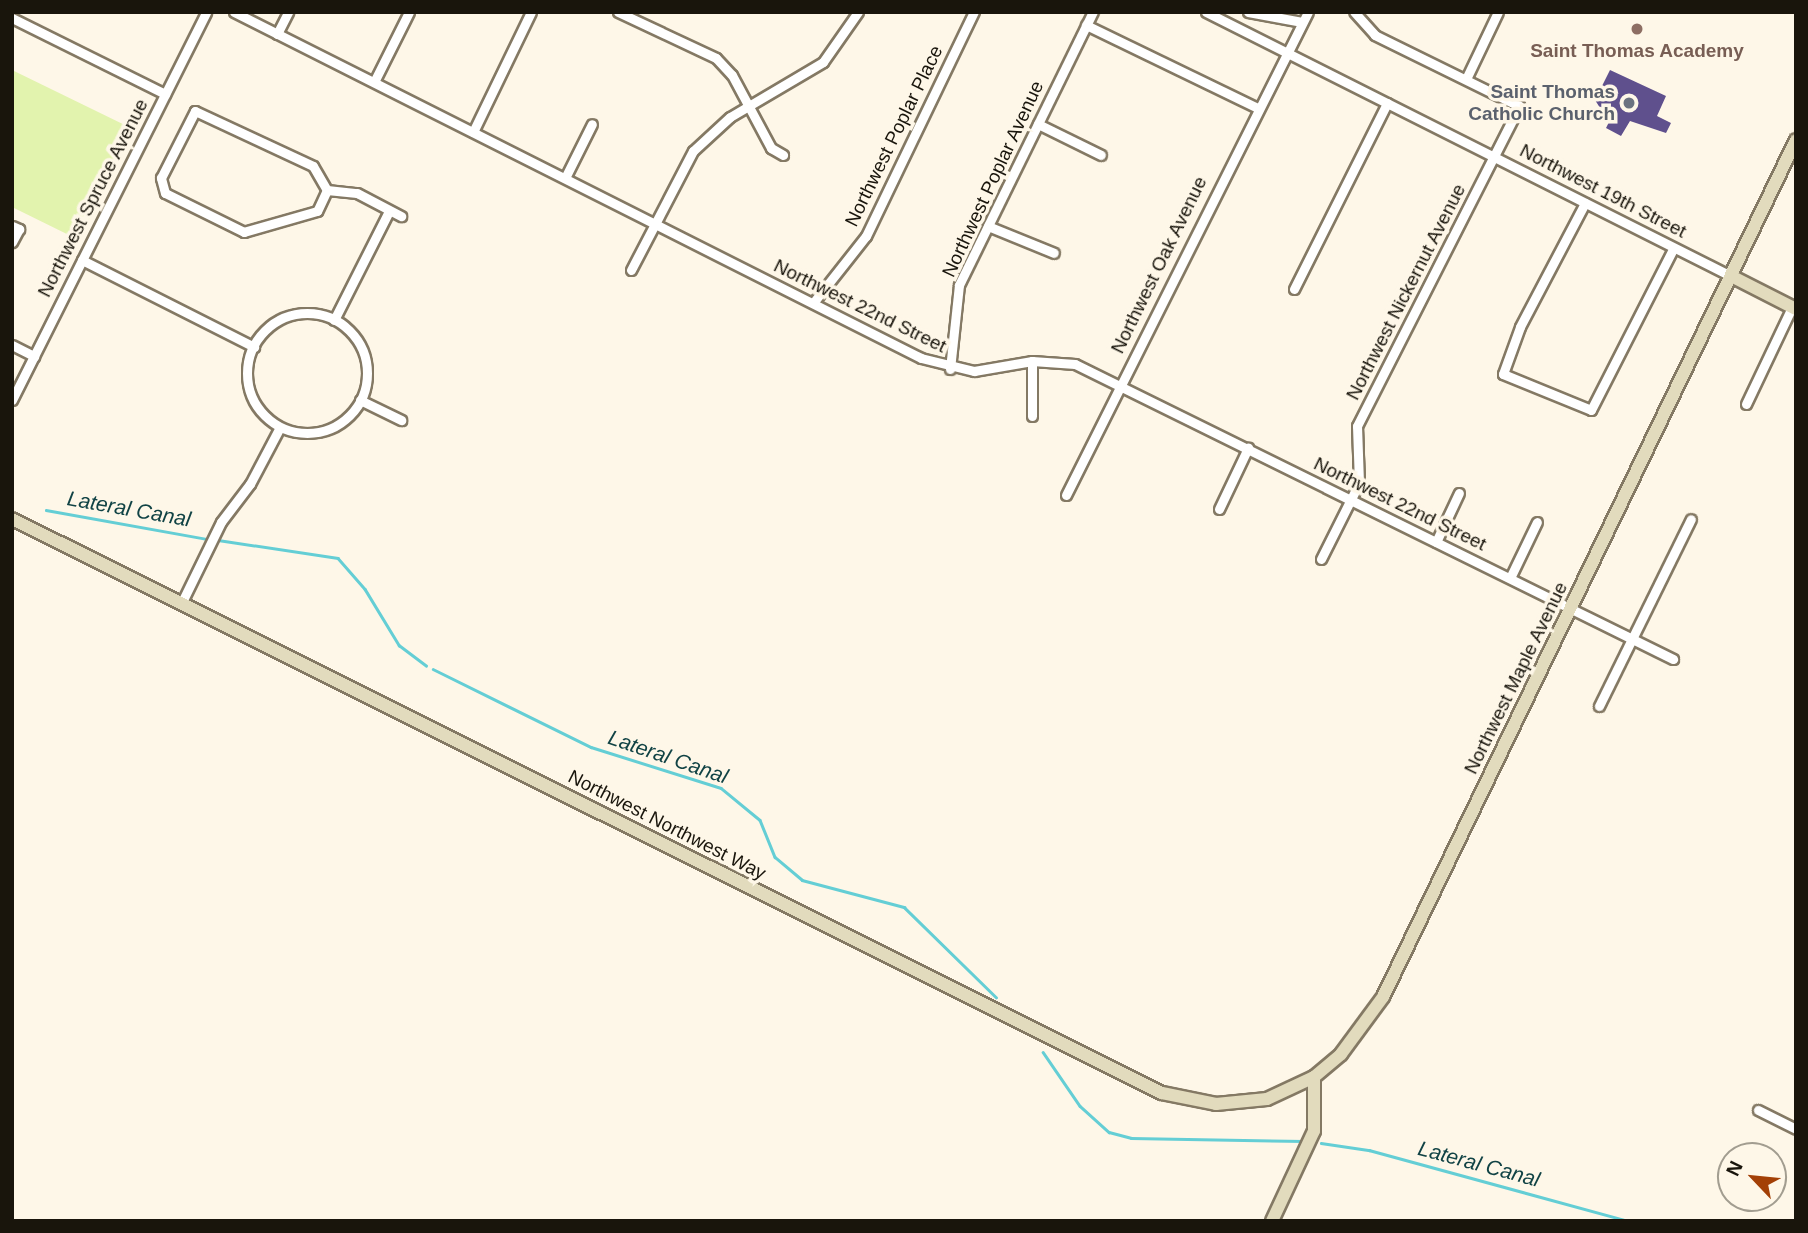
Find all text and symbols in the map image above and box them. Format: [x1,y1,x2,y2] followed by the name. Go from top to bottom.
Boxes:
[1629,21,1645,37] marker: Saint Thomas Academy
[1530,40,1744,62] place label: Saint Thomas Academy
[840,42,948,230] street label: Northwest Poplar Place
[937,77,1049,281] street label: Northwest Poplar Avenue
[1468,81,1615,125] place label: Saint Thomas Catholic Church
[33,95,153,301] street label: Northwest Spruce Avenue
[1621,95,1637,111] marker: Saint Thomas Catholic Church
[1516,139,1690,243] street label: Northwest 19th Street
[1106,172,1212,358] street label: Northwest Oak Avenue
[1341,180,1471,404] street label: Northwest Nickernut Avenue
[770,254,950,358] street label: Northwest 22nd Street
[1310,452,1490,556] street label: Northwest 22nd Street
[65,486,193,532] water label: Lateral Canal
[1459,578,1573,778] street label: Northwest Maple Avenue
[605,725,731,789] water label: Lateral Canal
[564,765,770,885] street label: Northwest Northwest Way
[1415,1136,1543,1192] water label: Lateral Canal
[1717,1142,1787,1212] north arrow
[1722,1158,1747,1179] text: N

